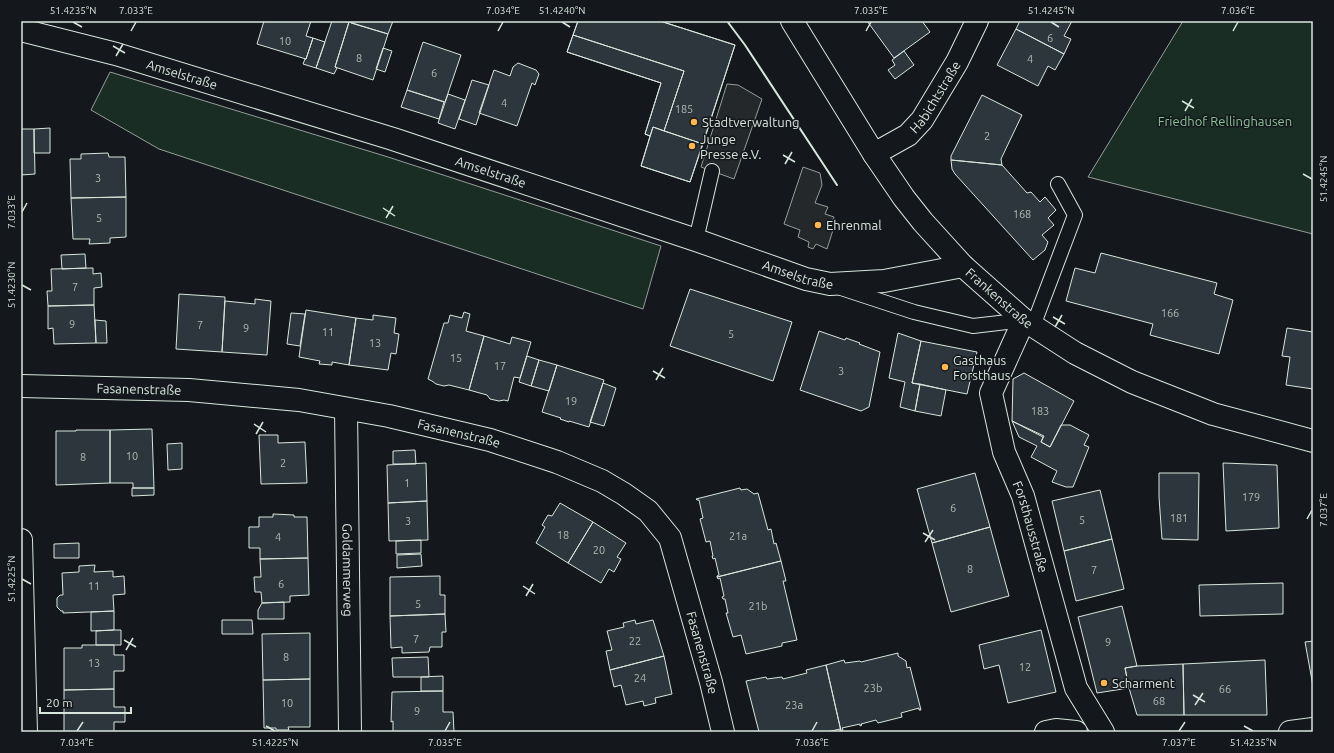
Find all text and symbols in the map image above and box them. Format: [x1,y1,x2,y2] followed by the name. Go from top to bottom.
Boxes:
[50,5,96,16] text: 51.4235°N
[119,5,153,16] text: 7.033°E
[486,5,520,16] text: 7.034°E
[539,5,585,16] text: 51.4240°N
[854,5,888,16] text: 7.035°E
[1028,5,1074,16] text: 51.4245°N
[1221,5,1255,16] text: 7.036°E
[1047,32,1053,44] house number: 6
[279,35,291,47] house number: 10
[356,52,362,64] house number: 8
[1027,53,1033,65] house number: 4
[145,57,219,92] street label: Amselstraße
[907,58,963,136] street label: Habichtstraße
[431,67,437,79] house number: 6
[501,97,507,109] house number: 4
[675,103,693,115] house number: 185
[1158,114,1292,128] park label: Friedhof Rellinghausen
[702,115,800,129] place label: Stadtverwaltung
[689,117,699,127] marker: Stadtverwaltung
[984,130,990,142] house number: 2
[700,132,761,161] place label: Junge Presse e.V.
[687,141,697,151] marker: Junge Presse e.V.
[454,153,528,190] street label: Amselstraße
[1318,156,1329,202] text: 51.4245°N
[95,172,101,184] house number: 3
[6,195,17,229] text: 7.033°E
[1013,208,1031,220] house number: 168
[96,212,102,224] house number: 5
[826,218,882,232] place label: Ehrenmal
[813,220,823,230] marker: Ehrenmal
[761,257,835,292] street label: Amselstraße
[6,262,17,308] text: 51.4230°N
[963,265,1035,331] street label: Frankenstraße
[72,281,78,293] house number: 7
[1161,307,1179,319] house number: 166
[69,318,75,330] house number: 9
[197,319,203,331] house number: 7
[243,322,249,334] house number: 9
[322,326,334,338] house number: 11
[728,328,734,340] house number: 5
[369,337,381,349] house number: 13
[450,352,462,364] house number: 15
[953,353,1011,382] place label: Gasthaus Forsthaus
[494,360,506,372] house number: 17
[940,362,950,372] marker: Gasthaus Forsthaus
[838,365,844,377] house number: 3
[96,381,182,397] street label: Fasanenstraße
[565,395,577,407] house number: 19
[1031,405,1049,417] house number: 183
[416,416,502,450] street label: Fasanenstraße
[126,450,138,462] house number: 10
[80,451,86,463] house number: 8
[280,457,286,469] house number: 2
[404,477,410,489] house number: 1
[1010,479,1051,574] street label: Forsthausstraße
[1242,491,1260,503] house number: 179
[1318,493,1329,527] text: 7.037°E
[950,502,956,514] house number: 6
[1170,512,1188,524] house number: 181
[1079,514,1085,526] house number: 5
[405,515,411,527] house number: 3
[340,523,356,617] street label: Goldammerweg
[557,529,569,541] house number: 18
[729,530,747,542] house number: 21a
[275,531,281,543] house number: 4
[593,544,605,556] house number: 20
[6,556,17,602] text: 51.4225°N
[967,563,973,575] house number: 8
[1091,564,1097,576] house number: 7
[278,578,284,590] house number: 6
[88,580,100,592] house number: 11
[415,598,421,610] house number: 5
[749,600,767,612] house number: 21b
[684,610,721,695] street label: Fasanenstraße
[413,633,419,645] house number: 7
[629,635,641,647] house number: 22
[1105,636,1111,648] house number: 9
[283,651,289,663] house number: 8
[88,657,100,669] house number: 13
[1019,661,1031,673] house number: 12
[634,672,646,684] house number: 24
[1112,676,1175,690] place label: Scharment
[1099,678,1109,688] marker: Scharment
[864,682,882,694] house number: 23b
[1219,683,1231,695] house number: 66
[40,689,131,715] scale bar
[1153,695,1165,707] house number: 68
[46,696,73,709] text: 20 m
[281,697,293,709] house number: 10
[785,699,803,711] house number: 23a
[414,705,420,717] house number: 9
[60,737,94,748] text: 7.034°E
[252,737,298,748] text: 51.4225°N
[428,737,462,748] text: 7.035°E
[795,737,829,748] text: 7.036°E
[1162,737,1196,748] text: 7.037°E
[1230,737,1276,748] text: 51.4235°N

